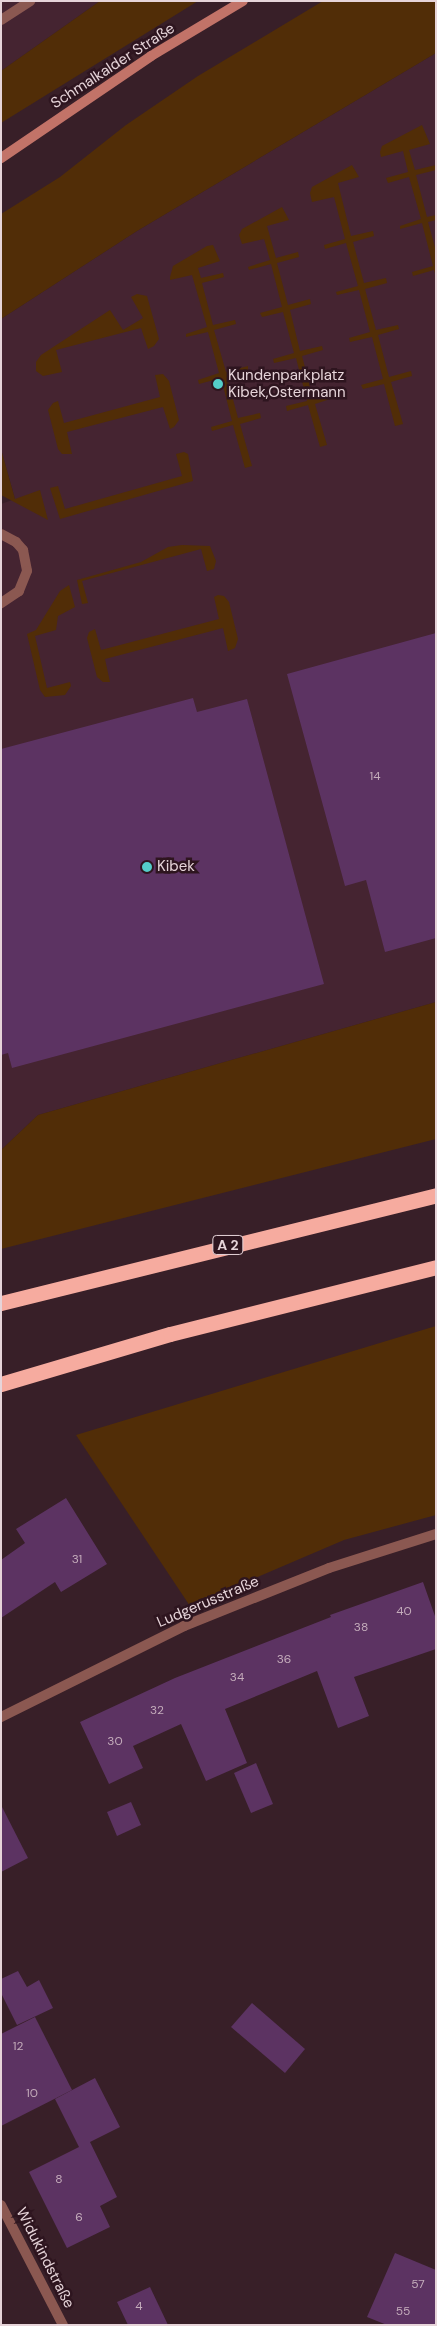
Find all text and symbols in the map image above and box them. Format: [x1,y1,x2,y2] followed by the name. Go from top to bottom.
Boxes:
[48,19,178,113] street label: Schmalkalder Straße
[228,366,346,401] place label: Kundenparkplatz Kibek,Ostermann
[212,378,224,390] marker: Kundenparkplatz Kibek,Ostermann
[369,770,381,784] house number: 14
[157,858,195,876] place label: Kibek
[141,861,153,873] marker: Kibek
[212,1234,244,1256] road number: A 2
[72,1553,82,1567] house number: 31
[154,1572,262,1632] street label: Ludgerusstraße
[396,1605,412,1619] house number: 40
[354,1621,368,1635] house number: 38
[277,1653,291,1667] house number: 36
[230,1671,244,1685] house number: 34
[150,1704,164,1718] house number: 32
[107,1735,123,1749] house number: 30
[13,2040,23,2054] house number: 12
[26,2087,38,2101] house number: 10
[55,2173,63,2187] house number: 8
[12,2205,78,2311] street label: Widukindstraße
[75,2211,83,2225] house number: 6
[411,2278,425,2292] house number: 57
[135,2300,143,2314] house number: 4
[396,2305,410,2319] house number: 55

